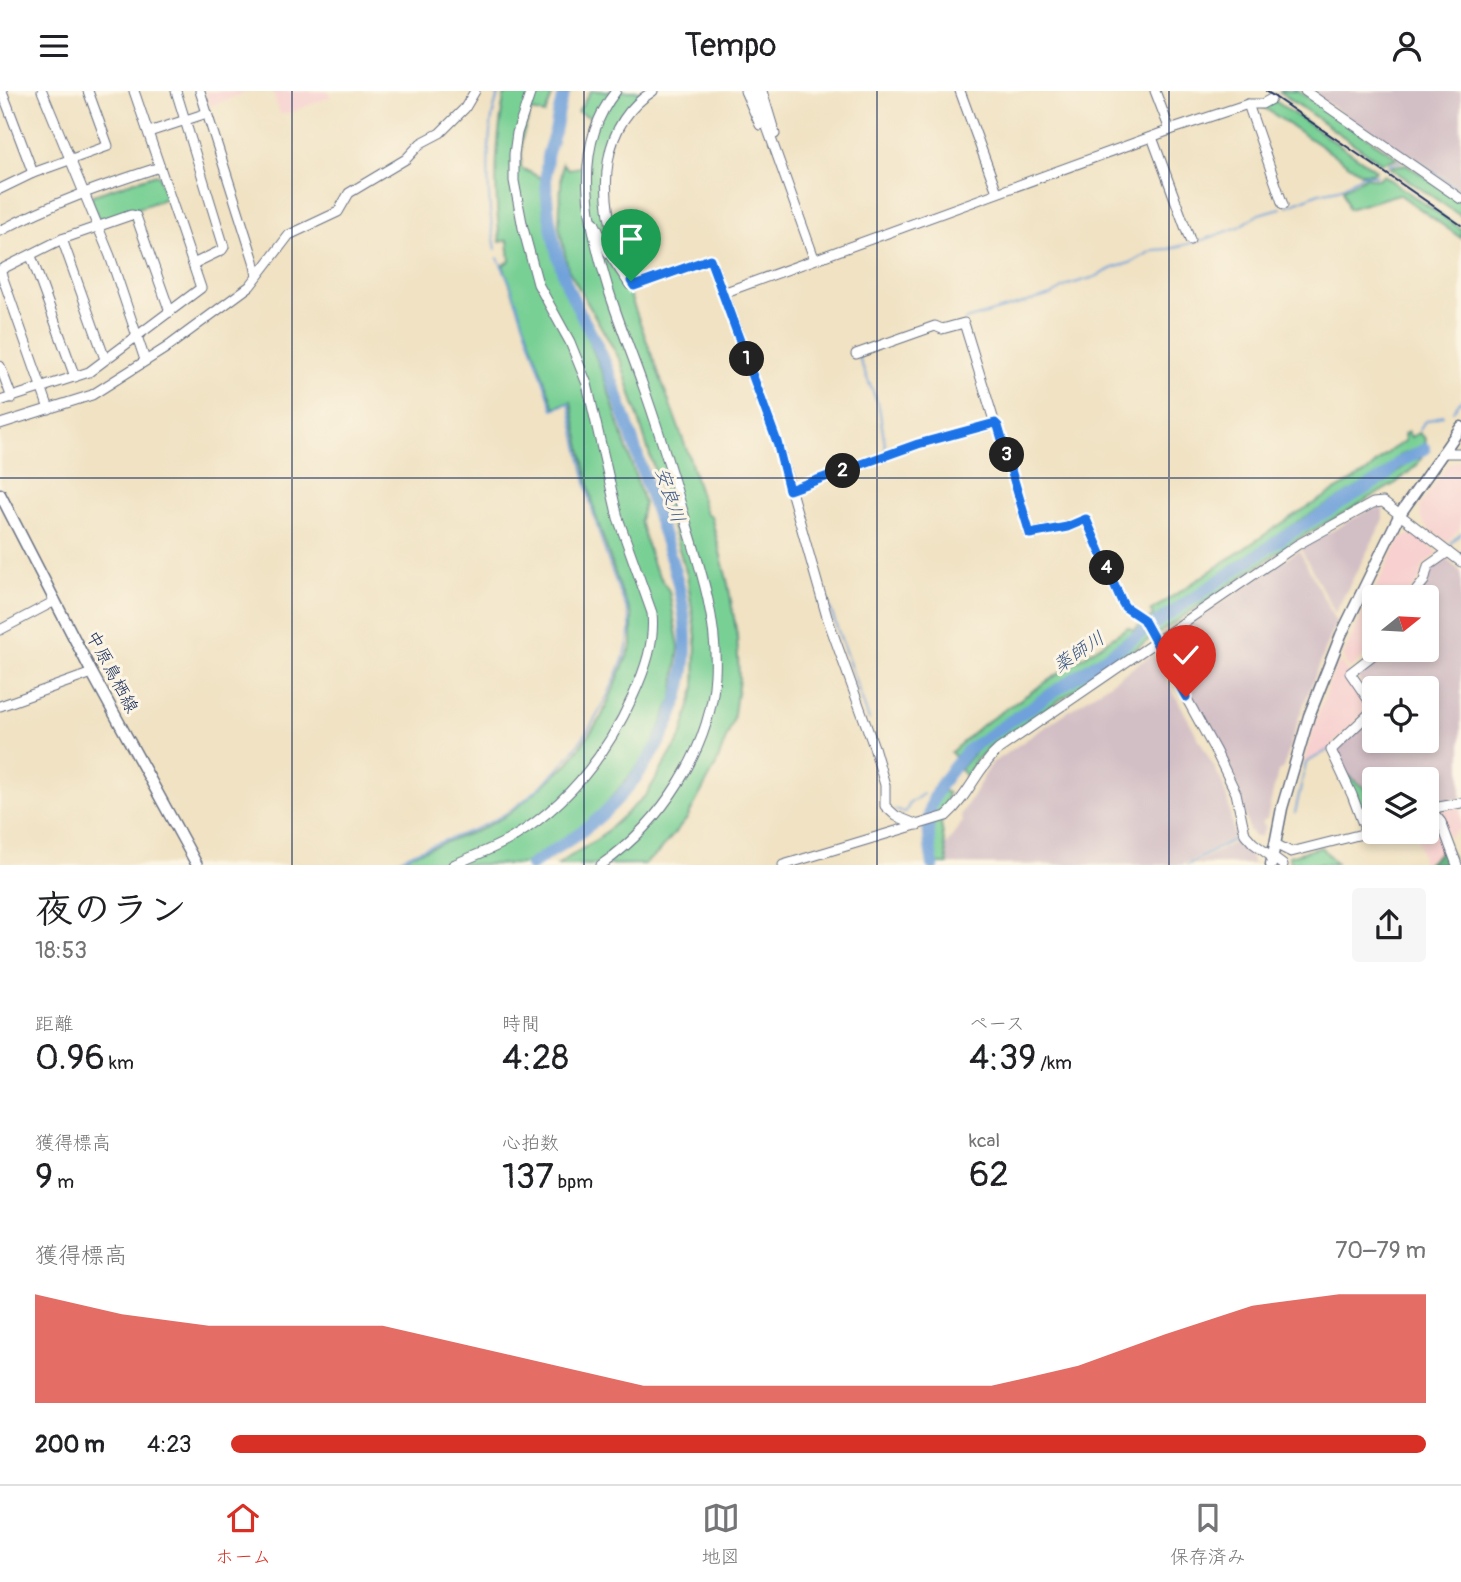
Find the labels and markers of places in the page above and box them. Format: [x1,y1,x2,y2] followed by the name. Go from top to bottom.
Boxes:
[601,209,661,281] pin
[730,341,764,377] pin: 1
[990,437,1024,473] pin: 3
[826,453,860,489] pin: 2
[1090,551,1124,585] pin: 4
[1156,625,1216,697] pin

